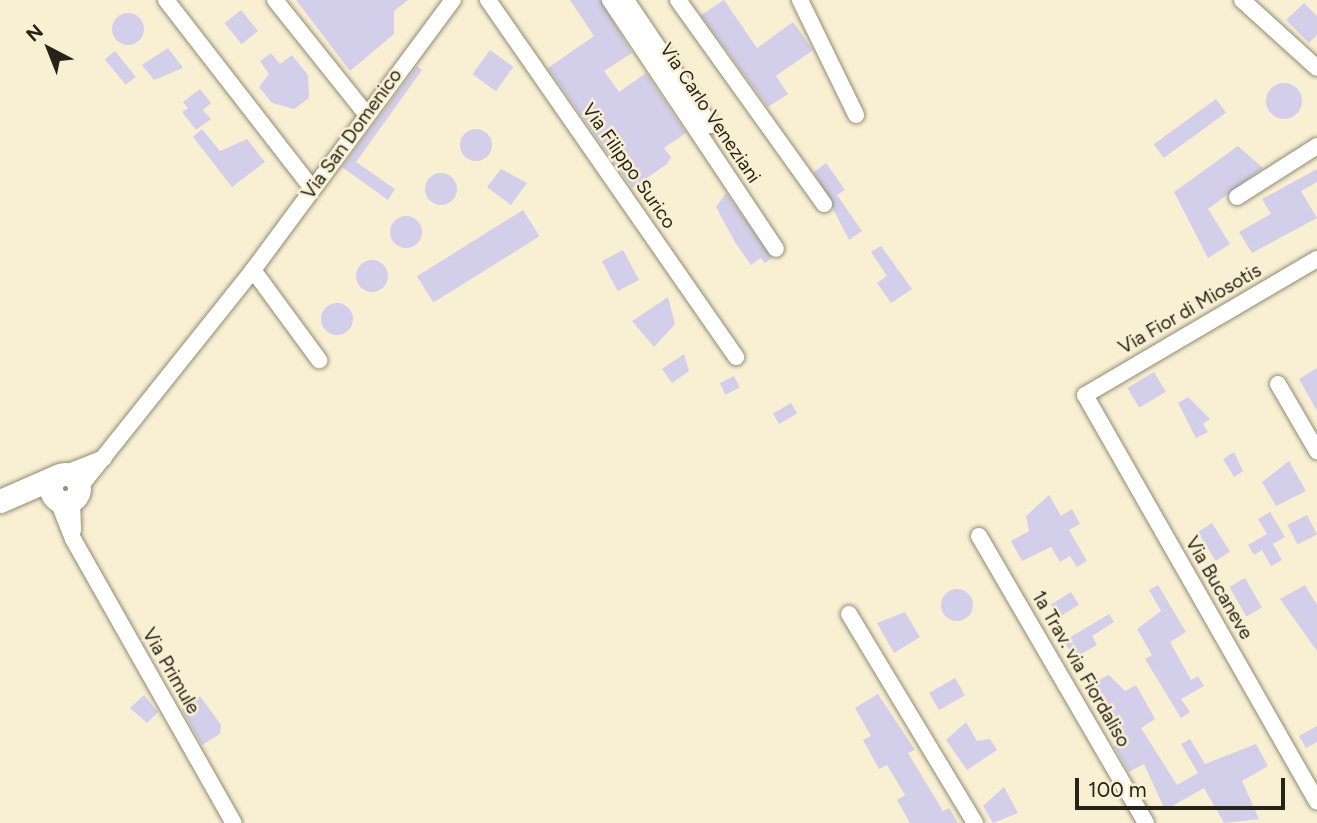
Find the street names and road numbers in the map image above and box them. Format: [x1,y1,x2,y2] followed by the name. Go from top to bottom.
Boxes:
[655,39,765,187] street label: Via Carlo Veneziani
[297,64,407,204] street label: Via San Domenico
[577,99,681,233] street label: Via Filippo Surico
[1115,259,1265,359] street label: Via Fior di Miosotis
[1180,533,1258,643] street label: Via Bucaneve
[1027,587,1135,751] street label: 1a Trav. via Fiordaliso
[137,624,205,718] street label: Via Primule

